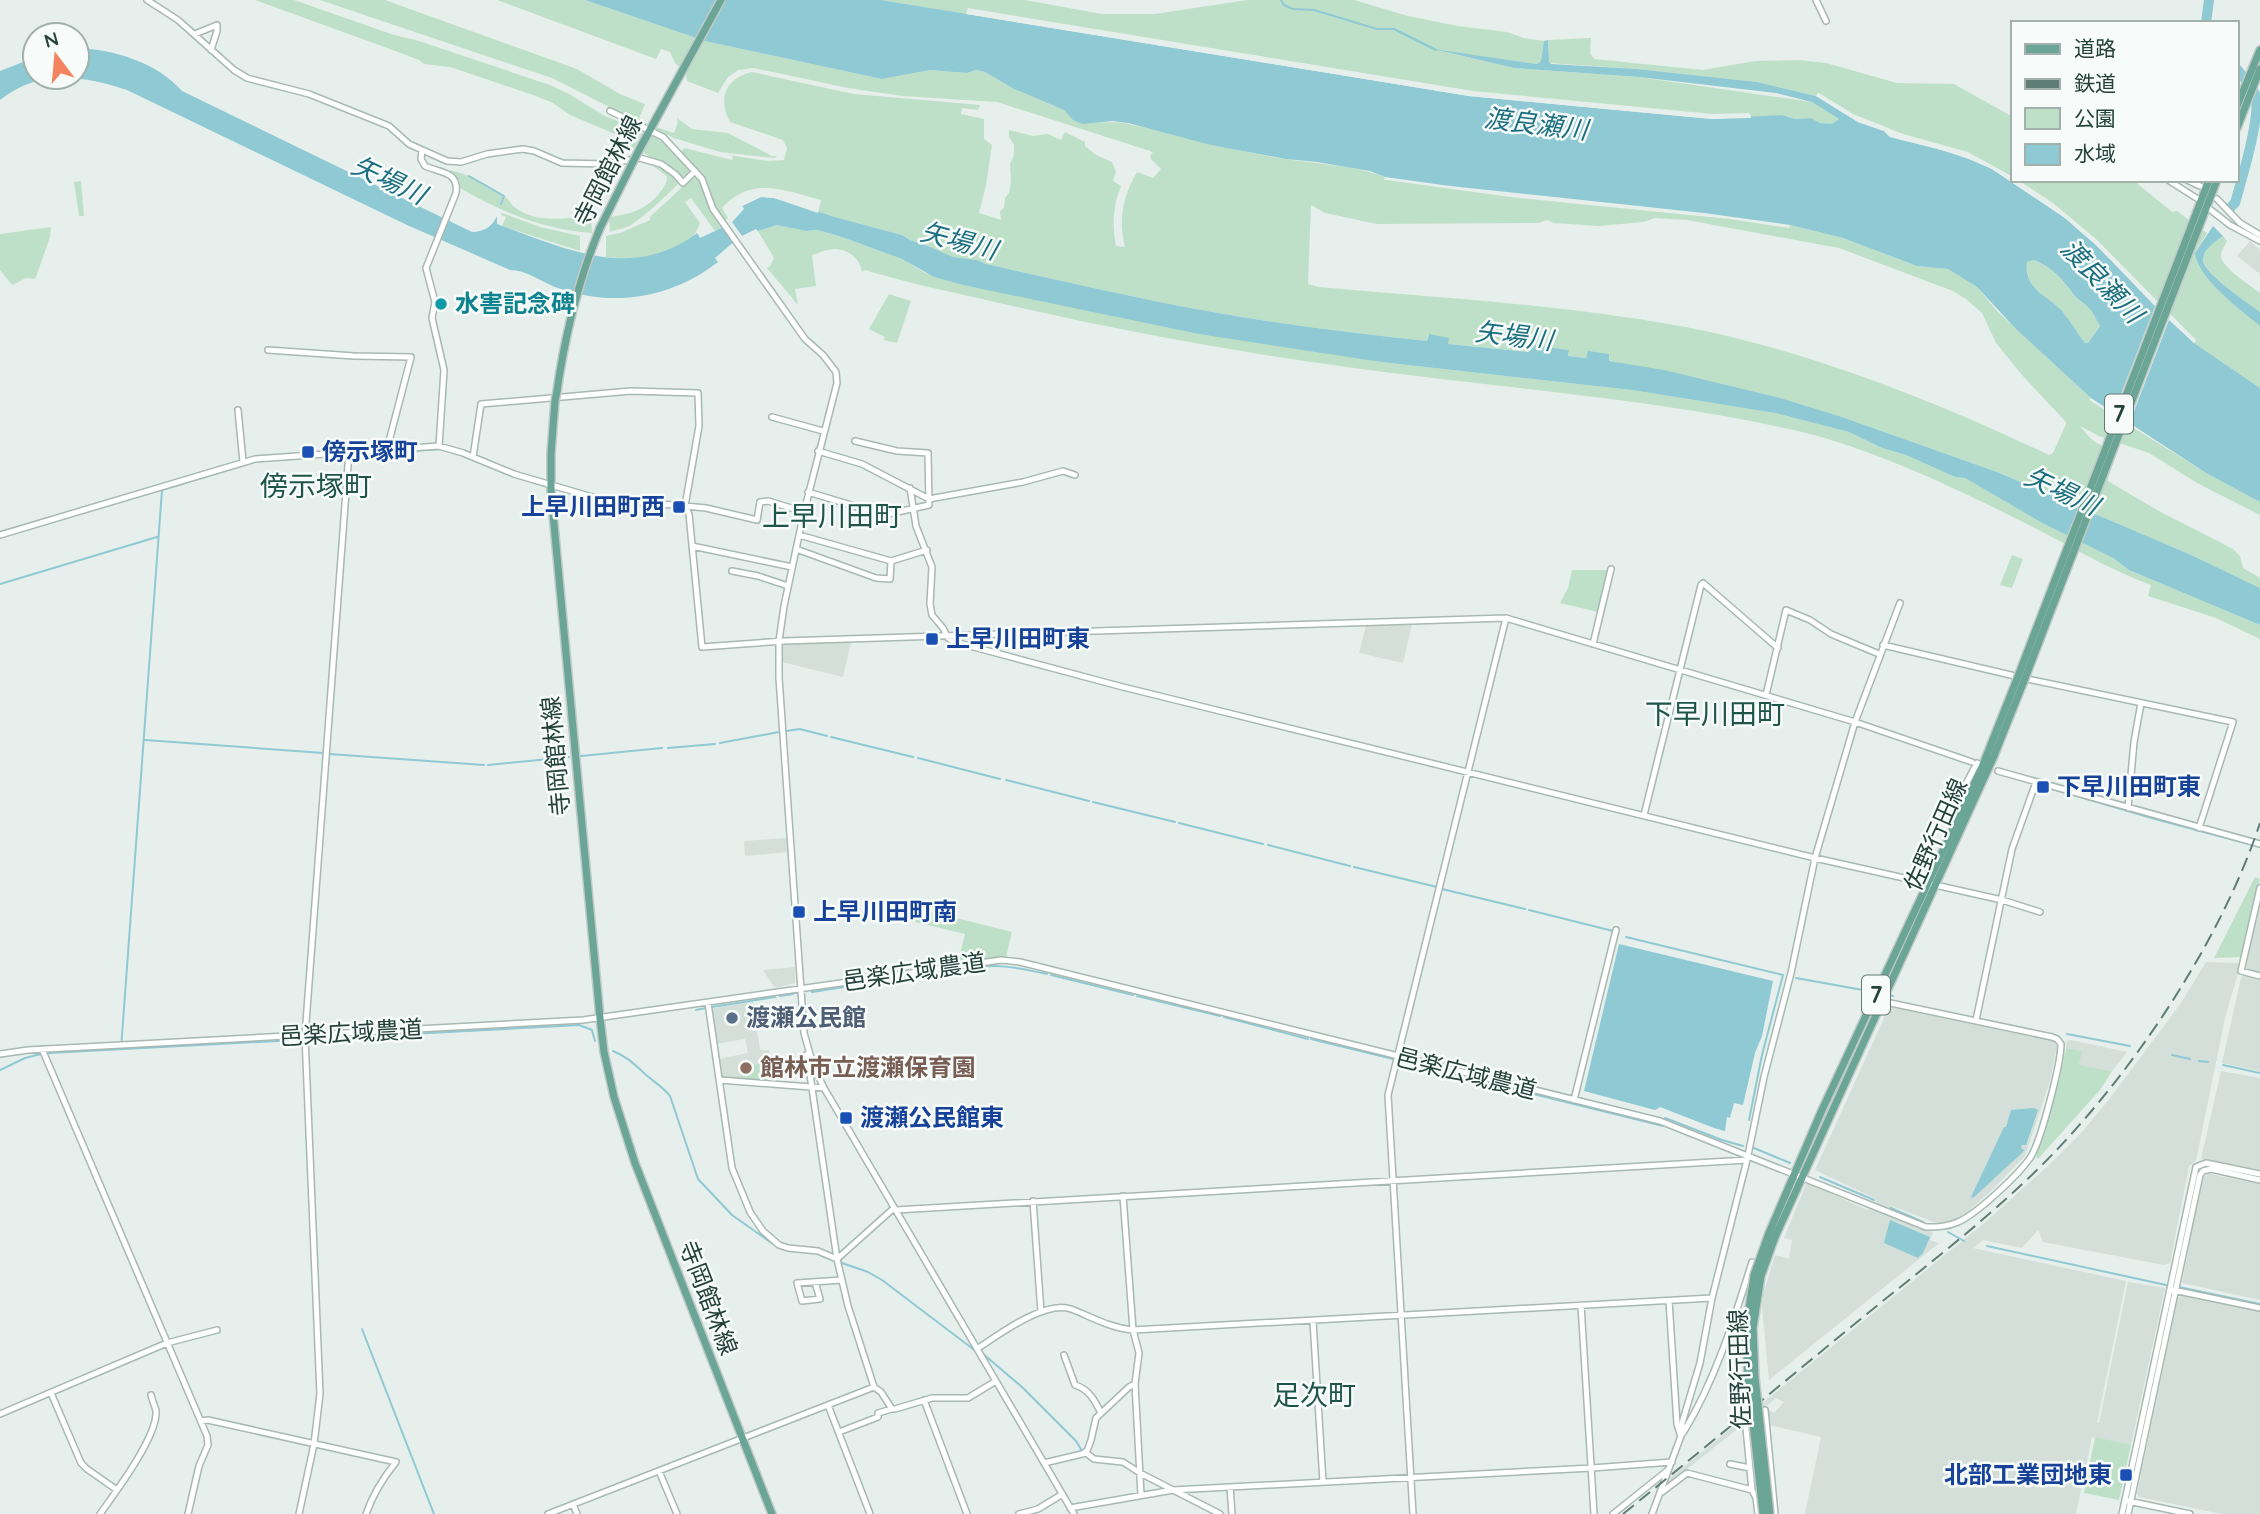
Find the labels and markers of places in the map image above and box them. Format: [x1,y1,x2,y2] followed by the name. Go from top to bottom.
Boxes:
[455,288,575,318] place label: 水害記念碑
[433,296,449,312] marker: 水害記念碑
[322,436,418,466] place label: 傍示塚町
[300,444,316,460] marker: 傍示塚町
[521,491,665,521] place label: 上早川田町西
[671,499,687,515] marker: 上早川田町西
[946,623,1090,653] place label: 上早川田町東
[924,631,940,647] marker: 上早川田町東
[2057,771,2201,801] place label: 下早川田町東
[2035,779,2051,795] marker: 下早川田町東
[813,896,957,926] place label: 上早川田町南
[791,904,807,920] marker: 上早川田町南
[746,1002,866,1032] place label: 渡瀬公民館
[724,1010,740,1026] marker: 渡瀬公民館
[760,1052,976,1082] place label: 館林市立渡瀬保育園
[738,1060,754,1076] marker: 館林市立渡瀬保育園
[860,1102,1004,1132] place label: 渡瀬公民館東
[838,1110,854,1126] marker: 渡瀬公民館東
[1944,1459,2112,1489] place label: 北部工業団地東
[2118,1467,2134,1483] marker: 北部工業団地東

